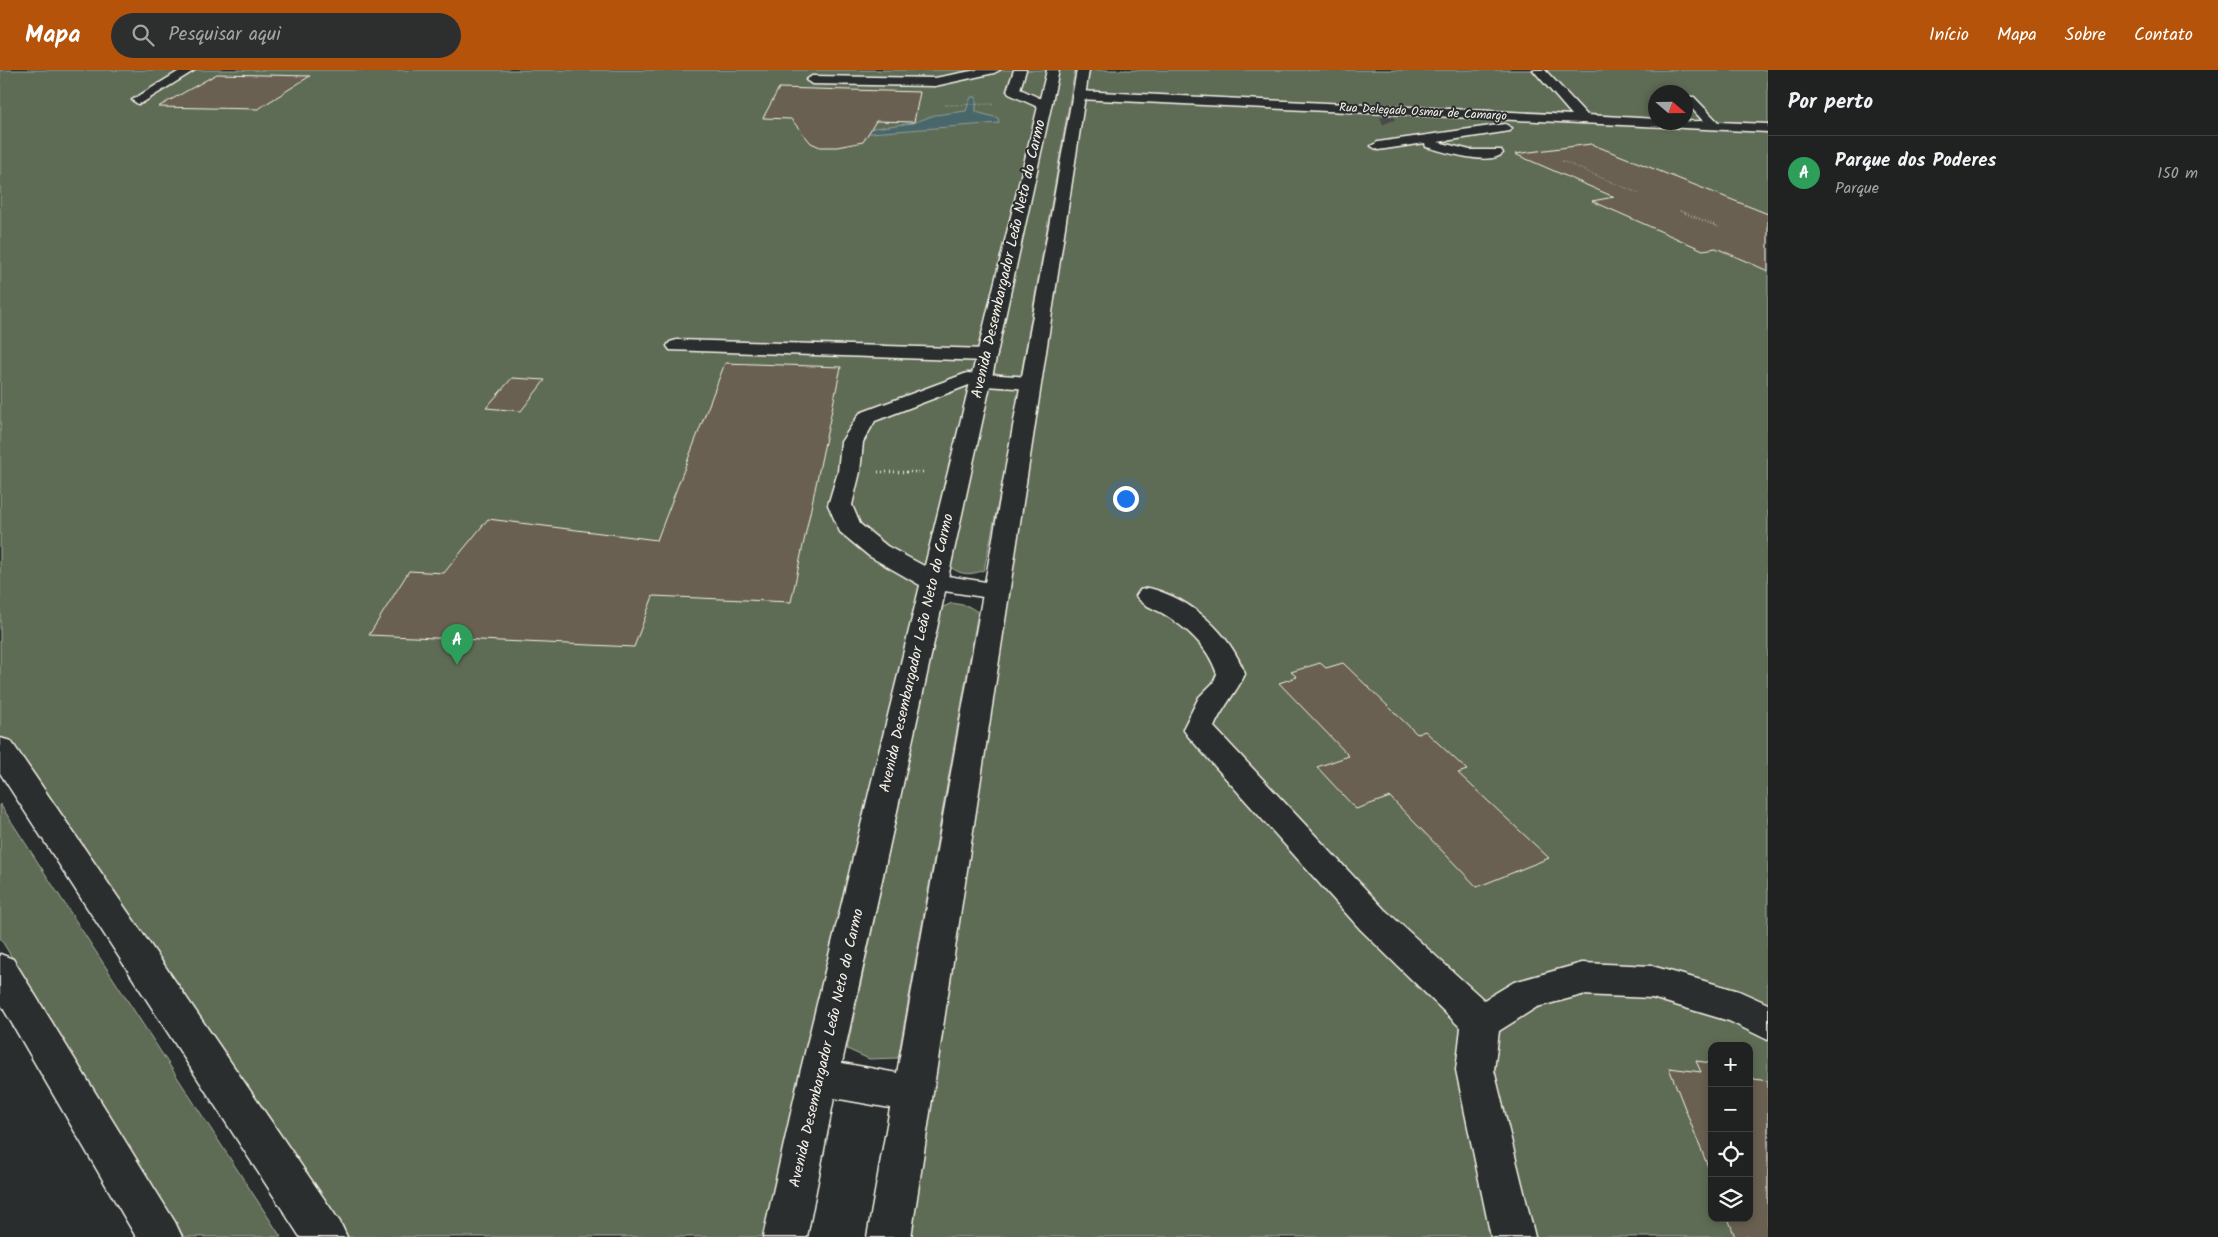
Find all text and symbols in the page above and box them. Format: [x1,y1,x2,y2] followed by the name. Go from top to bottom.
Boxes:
[111,13,461,58] search box
[25,16,81,55] text: Mapa
[169,20,281,50] text: Pesquisar aqui
[129,21,157,49] icon: search
[1929,21,1969,50] text: Início
[1997,21,2037,50] text: Mapa
[2065,21,2106,50] text: Sobre
[2134,21,2193,50] text: Contato
[1648,85,1693,130] north arrow
[1788,86,1873,119] text: Por perto
[1339,98,1507,126] street label: Rua Delegado Osmar de Camargo
[965,117,1053,401] street label: Avenida Desembargador Leão Neto do Carmo
[1835,146,1996,176] text: Parque dos Poderes
[1799,161,1809,186] text: A
[2157,161,2198,186] text: 150 m
[1835,176,1879,201] text: Parque
[1113,486,1139,512] your location
[873,511,961,795] street label: Avenida Desembargador Leão Neto do Carmo
[441,624,473,665] pin: A
[783,906,871,1190] street label: Avenida Desembargador Leão Neto do Carmo
[1708,1042,1753,1222] map controls
[1708,1042,1753,1087] button: +
[1708,1087,1753,1132] button: −
[1708,1132,1753,1177] button: locate
[1708,1177,1753,1222] button: layers

